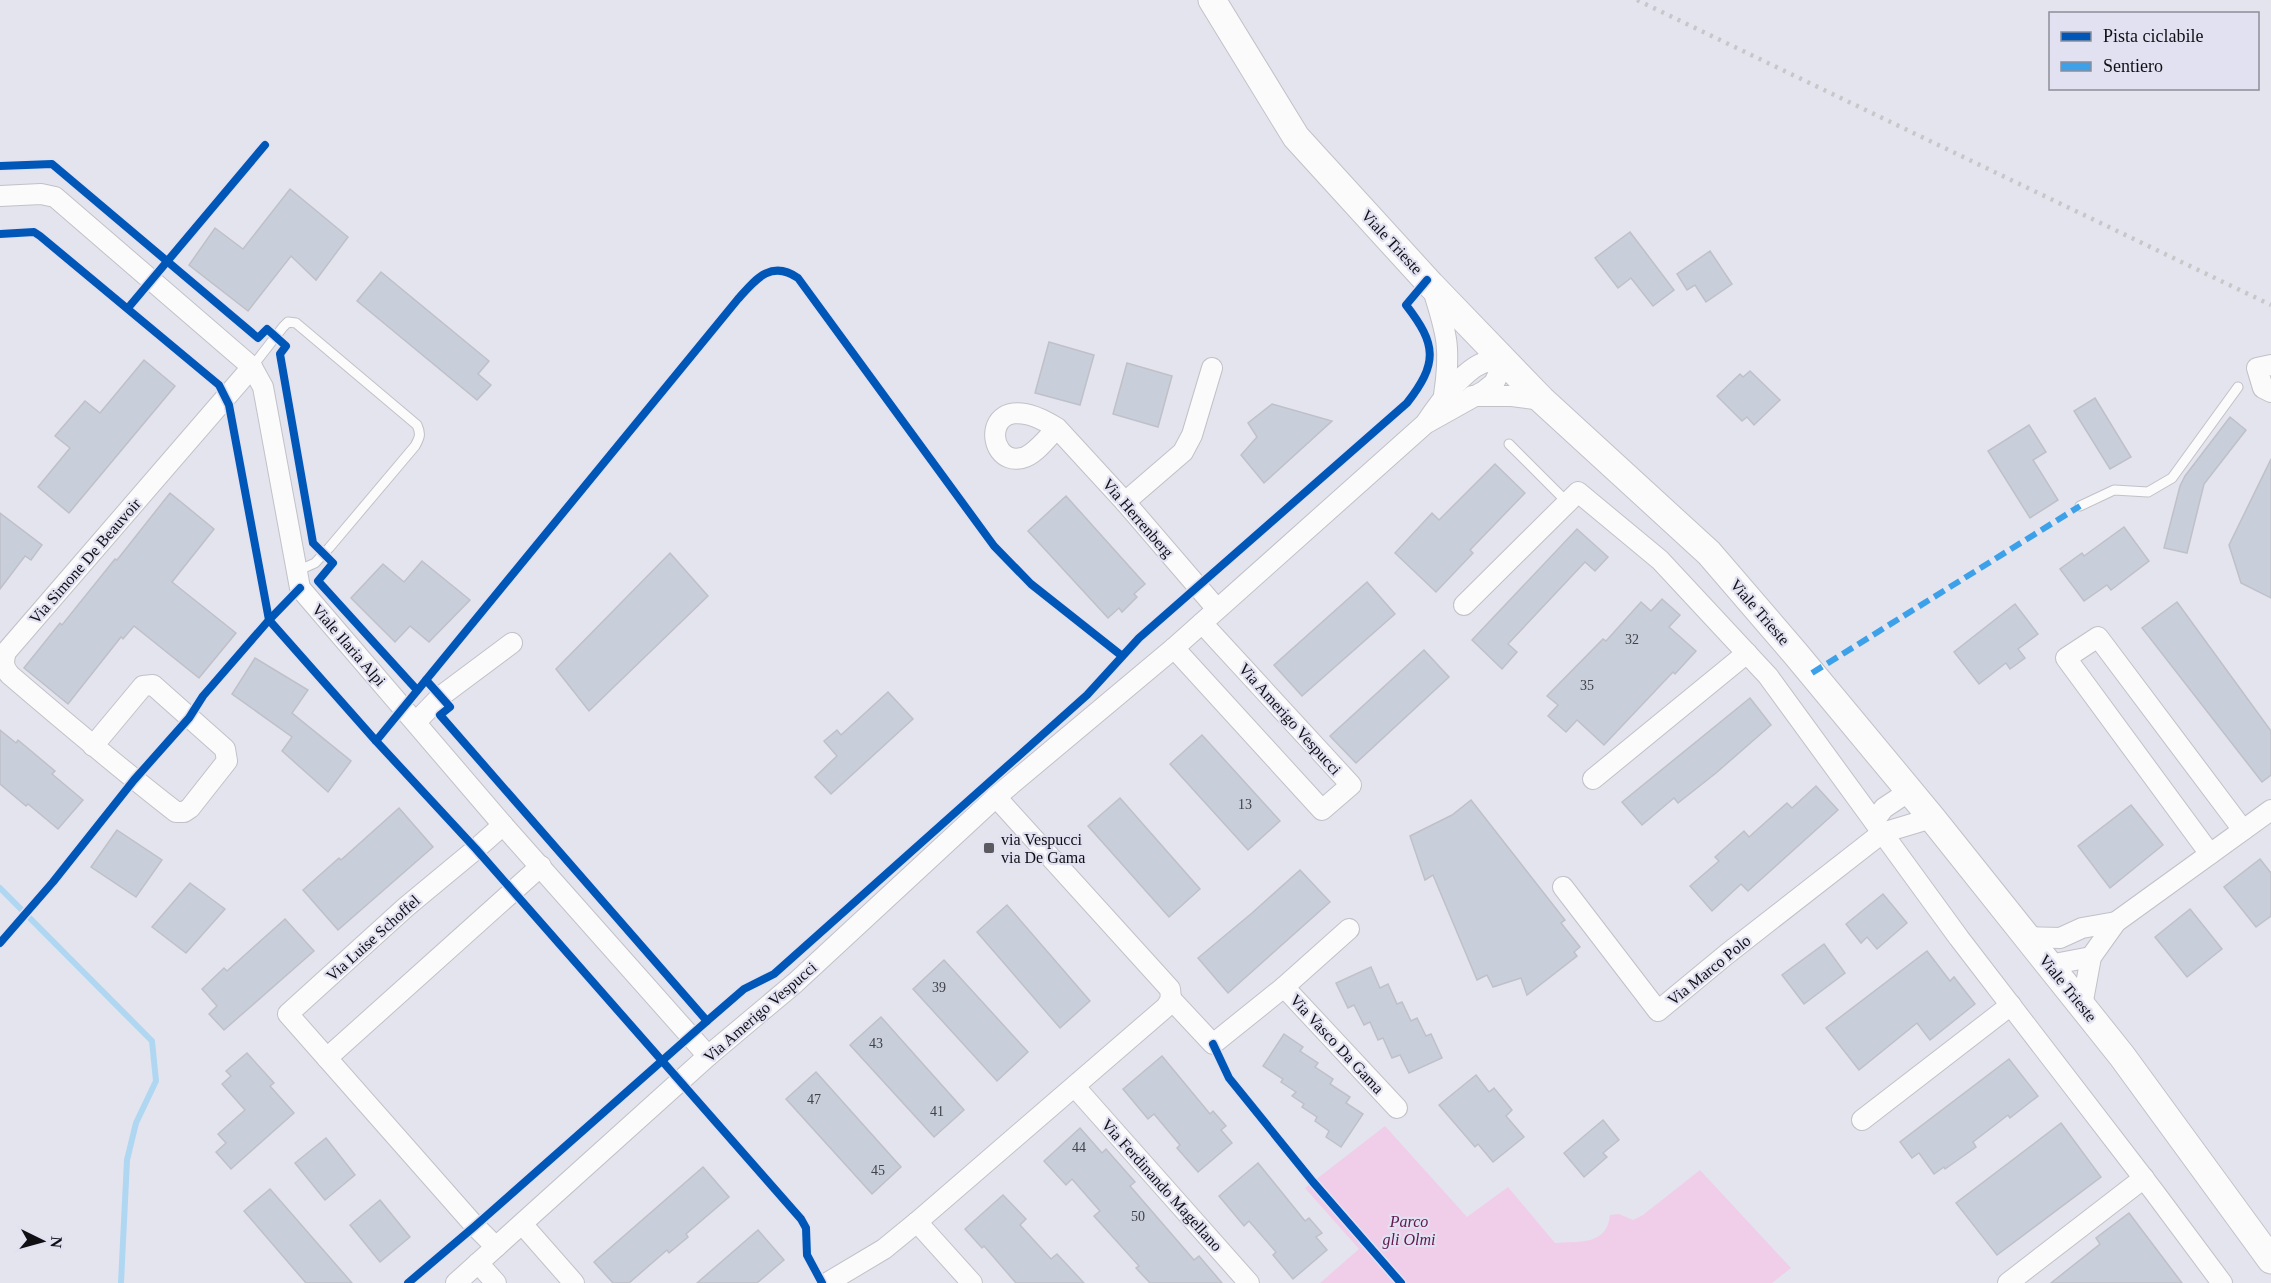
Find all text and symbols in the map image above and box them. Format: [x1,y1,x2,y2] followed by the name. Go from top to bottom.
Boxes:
[2049,12,2259,90] legend
[2103,26,2203,46] text: Pista ciclabile
[2103,56,2163,76] text: Sentiero
[1358,206,1426,278] street label: Viale Trieste
[1098,475,1177,561] street label: Via Herrenberg
[26,494,144,627] street label: Via Simone De Beauvoir
[1727,576,1793,648] street label: Viale Trieste
[308,601,390,691] street label: Viale Ilaria Alpi
[1625,632,1639,647] house number: 32
[1235,660,1345,779] street label: Via Amerigo Vespucci
[1580,678,1594,693] house number: 35
[1238,797,1252,812] house number: 13
[1001,831,1085,866] place label: via Vespucci via De Gama
[982,841,996,855] marker: via Vespucci via De Gama
[323,891,424,984] street label: Via Luise Schoffel
[1664,932,1754,1008] street label: Via Marco Polo
[2036,951,2100,1025] street label: Viale Trieste
[700,958,821,1066] street label: Via Amerigo Vespucci
[932,980,946,995] house number: 39
[1287,991,1387,1097] street label: Via Vasco Da Gama
[869,1036,883,1051] house number: 43
[807,1092,821,1107] house number: 47
[930,1104,944,1119] house number: 41
[1098,1116,1226,1255] street label: Via Ferdinando Magellano
[1072,1140,1086,1155] house number: 44
[871,1163,885,1178] house number: 45
[1131,1209,1145,1224] house number: 50
[12,1211,72,1271] north arrow
[1383,1213,1435,1249] park label: Parco gli Olmi
[47,1236,65,1249] text: N

